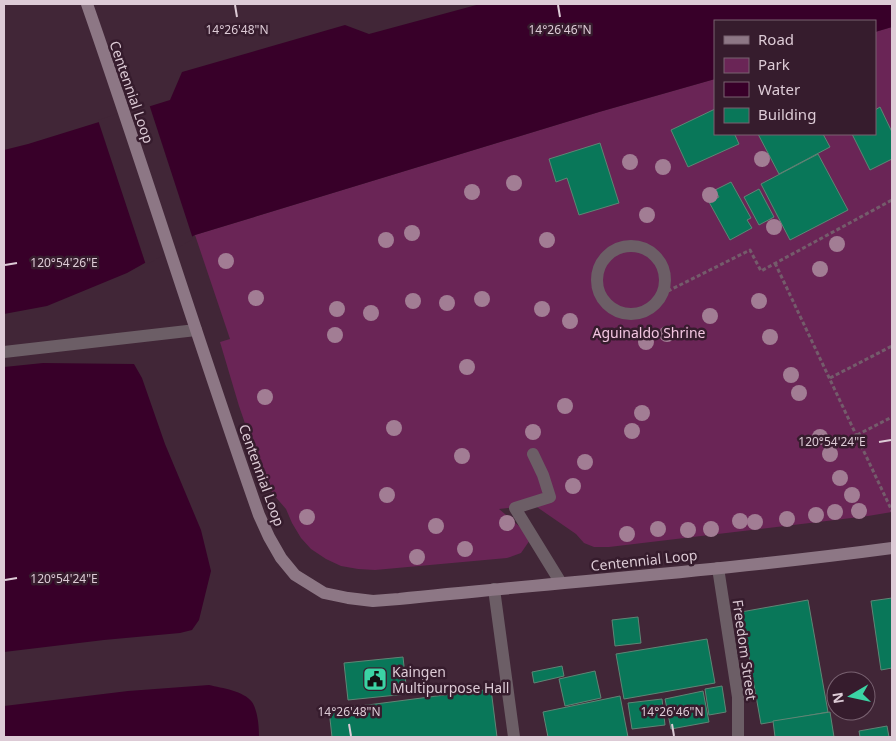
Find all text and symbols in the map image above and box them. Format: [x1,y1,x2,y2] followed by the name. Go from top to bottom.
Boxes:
[714,20,876,135] legend
[205,21,269,38] text: 14°26'48"N
[528,21,592,38] text: 14°26'46"N
[758,29,794,49] text: Road
[106,38,158,146] street label: Centennial Loop
[758,54,790,74] text: Park
[758,79,800,99] text: Water
[758,104,816,124] text: Building
[30,254,98,271] text: 120°54'26"E
[593,323,706,342] park label: Aguinaldo Shrine
[235,421,289,529] street label: Centennial Loop
[798,433,866,450] text: 120°54'24"E
[590,545,698,575] street label: Centennial Loop
[30,570,98,587] text: 120°54'24"E
[729,598,761,702] street label: Freedom Street
[392,662,509,697] place label: Kaingen Multipurpose Hall
[362,666,388,692] public building icon: Kaingen Multipurpose Hall
[826,671,876,721] north arrow
[827,691,848,705] text: N
[317,703,381,720] text: 14°26'48"N
[640,703,704,720] text: 14°26'46"N

